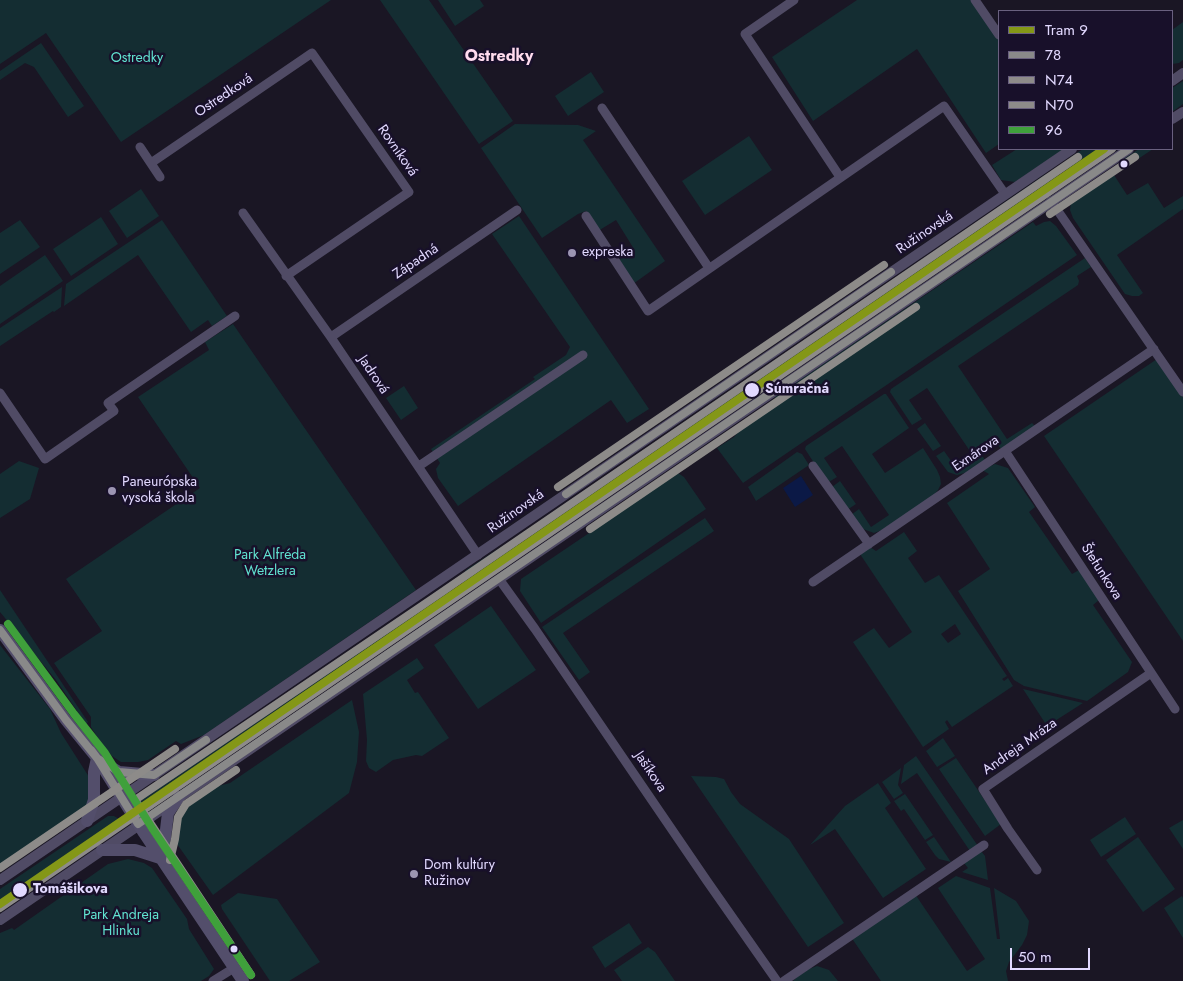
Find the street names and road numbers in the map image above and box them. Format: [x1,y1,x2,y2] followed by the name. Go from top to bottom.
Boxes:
[192,71,256,121] street label: Ostredková
[373,122,421,180] street label: Rovníková
[893,208,957,258] street label: Ružinovská
[390,241,442,283] street label: Západná
[354,352,392,398] street label: Jadrová
[949,432,1003,476] street label: Exnárova
[485,487,547,537] street label: Ružinovská
[1077,541,1125,603] street label: Štefunkova
[980,715,1060,779] street label: Andreja Mráza
[630,748,670,796] street label: Jašíkova

